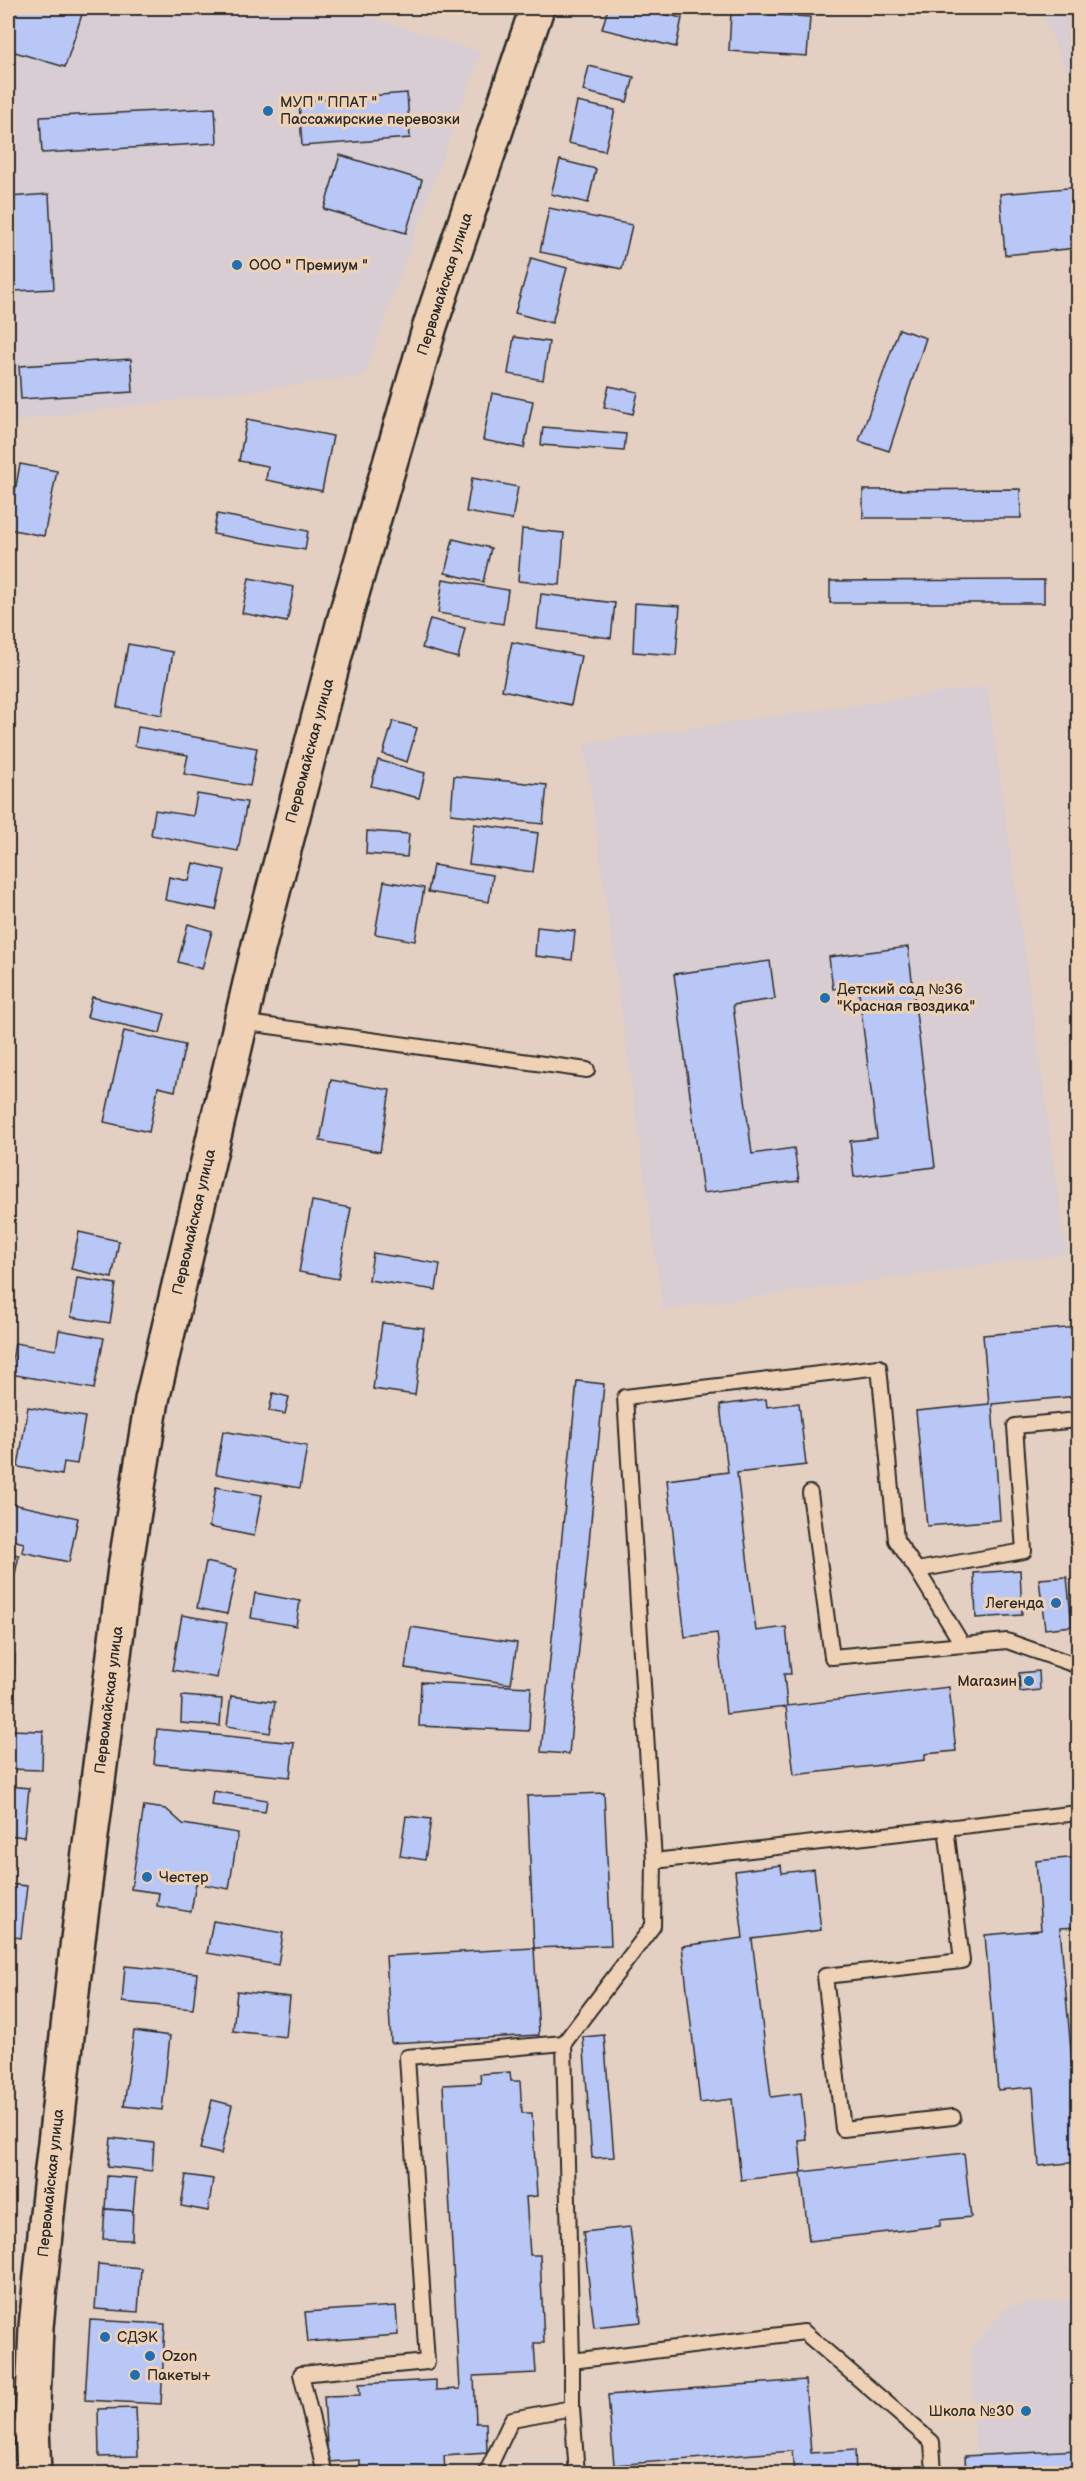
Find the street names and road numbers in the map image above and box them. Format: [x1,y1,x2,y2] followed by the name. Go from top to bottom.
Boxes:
[413,210,477,358] street label: Первомайская улица
[282,677,338,825] street label: Первомайская улица
[168,1147,220,1297] street label: Первомайская улица
[90,1625,128,1775] street label: Первомайская улица
[34,2108,68,2258] street label: Первомайская улица

